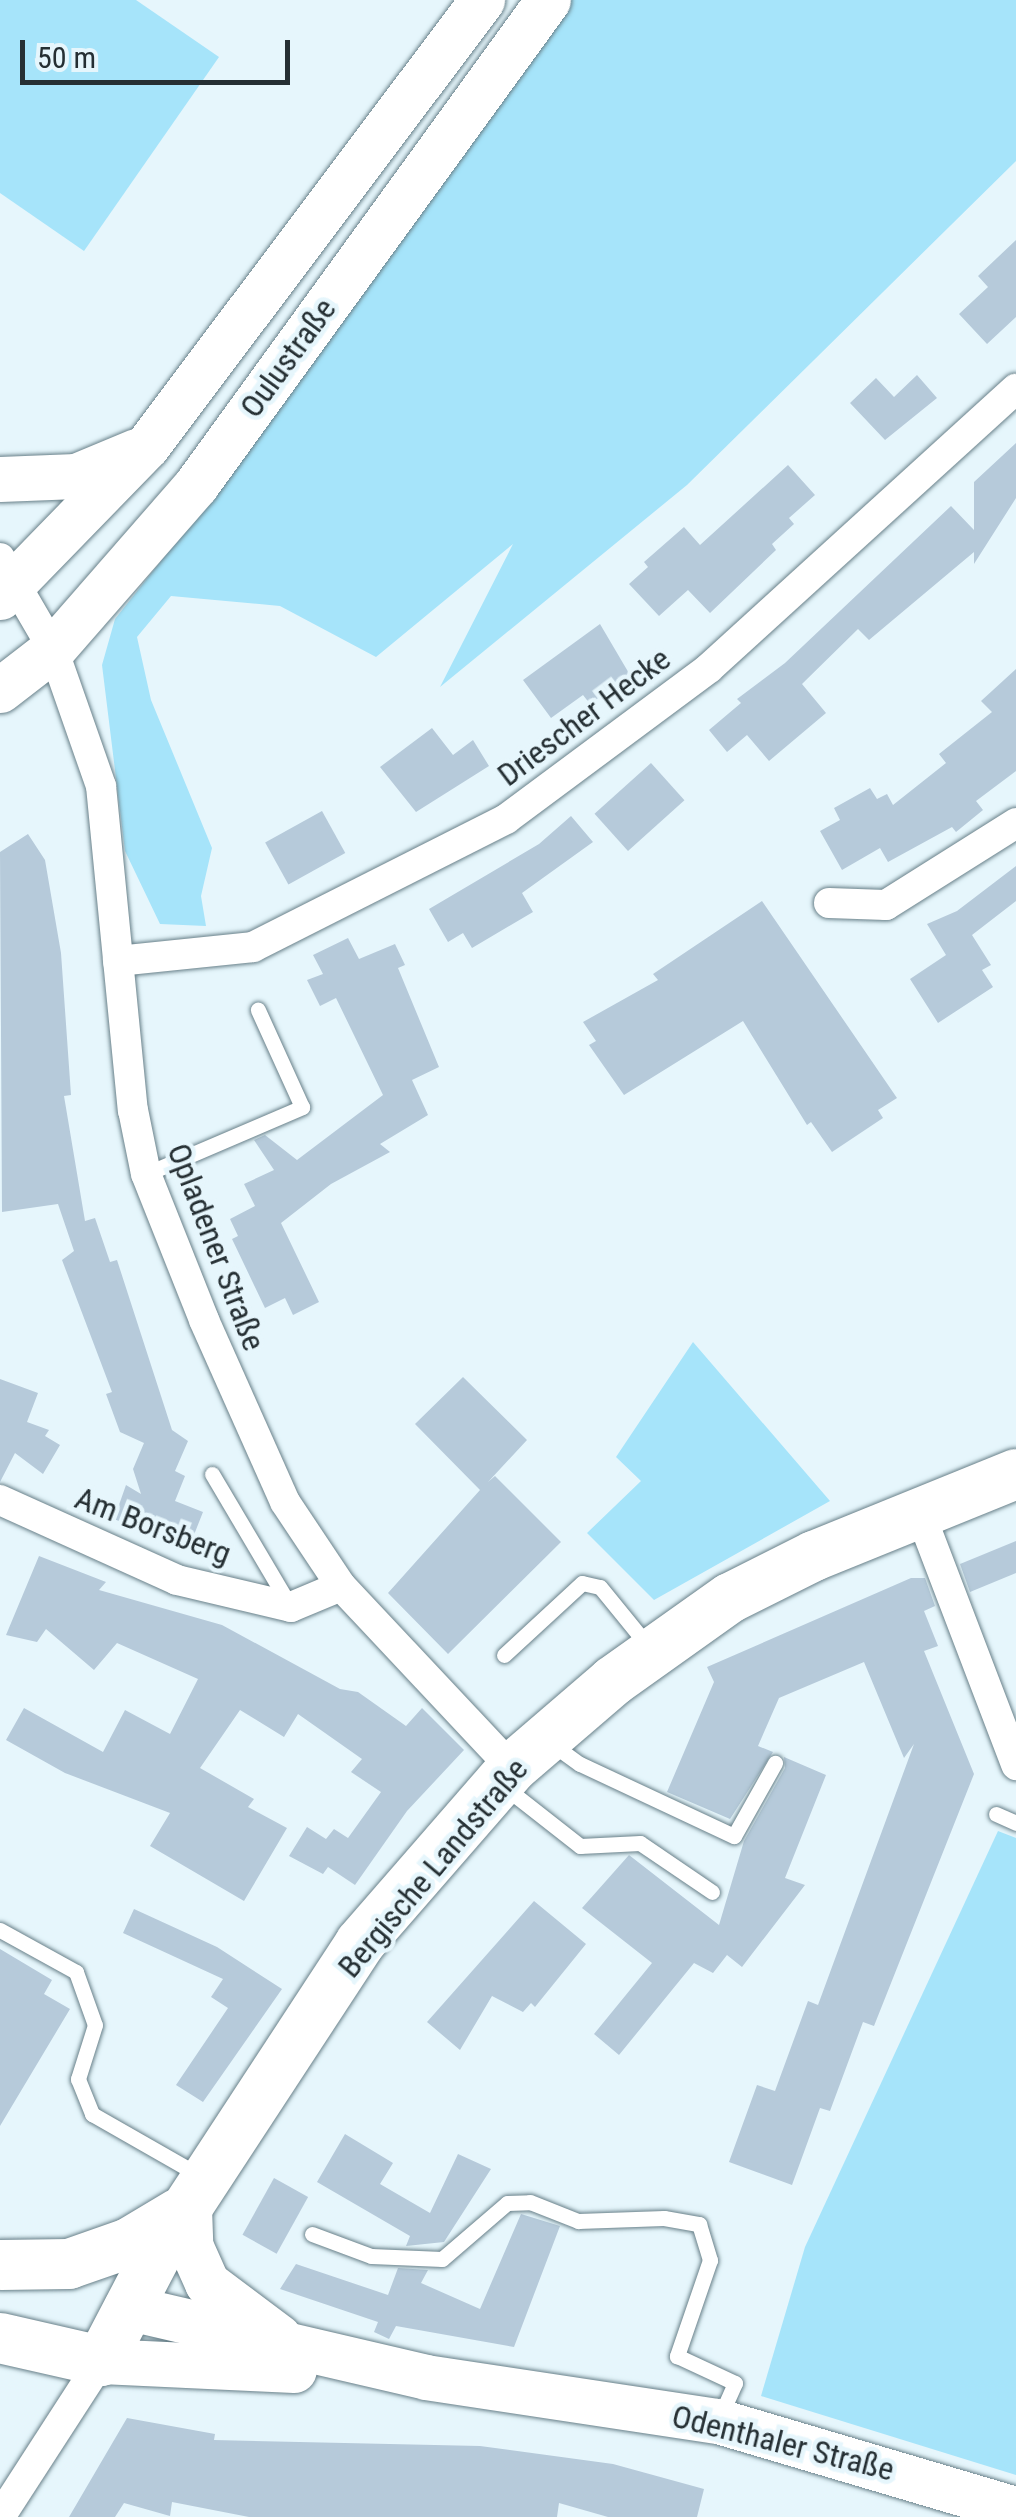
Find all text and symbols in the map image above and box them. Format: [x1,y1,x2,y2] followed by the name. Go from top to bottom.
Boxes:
[25,20,295,82] scale bar
[37,40,96,75] text: 50 m
[232,291,344,425] street label: Oulustraße
[490,640,678,794] street label: Driescher Hecke
[159,1138,273,1356] street label: Opladener Straße
[70,1479,236,1573] street label: Am Borsberg
[330,1751,536,1985] street label: Bergische Landstraße
[668,2397,898,2489] street label: Odenthaler Straße

